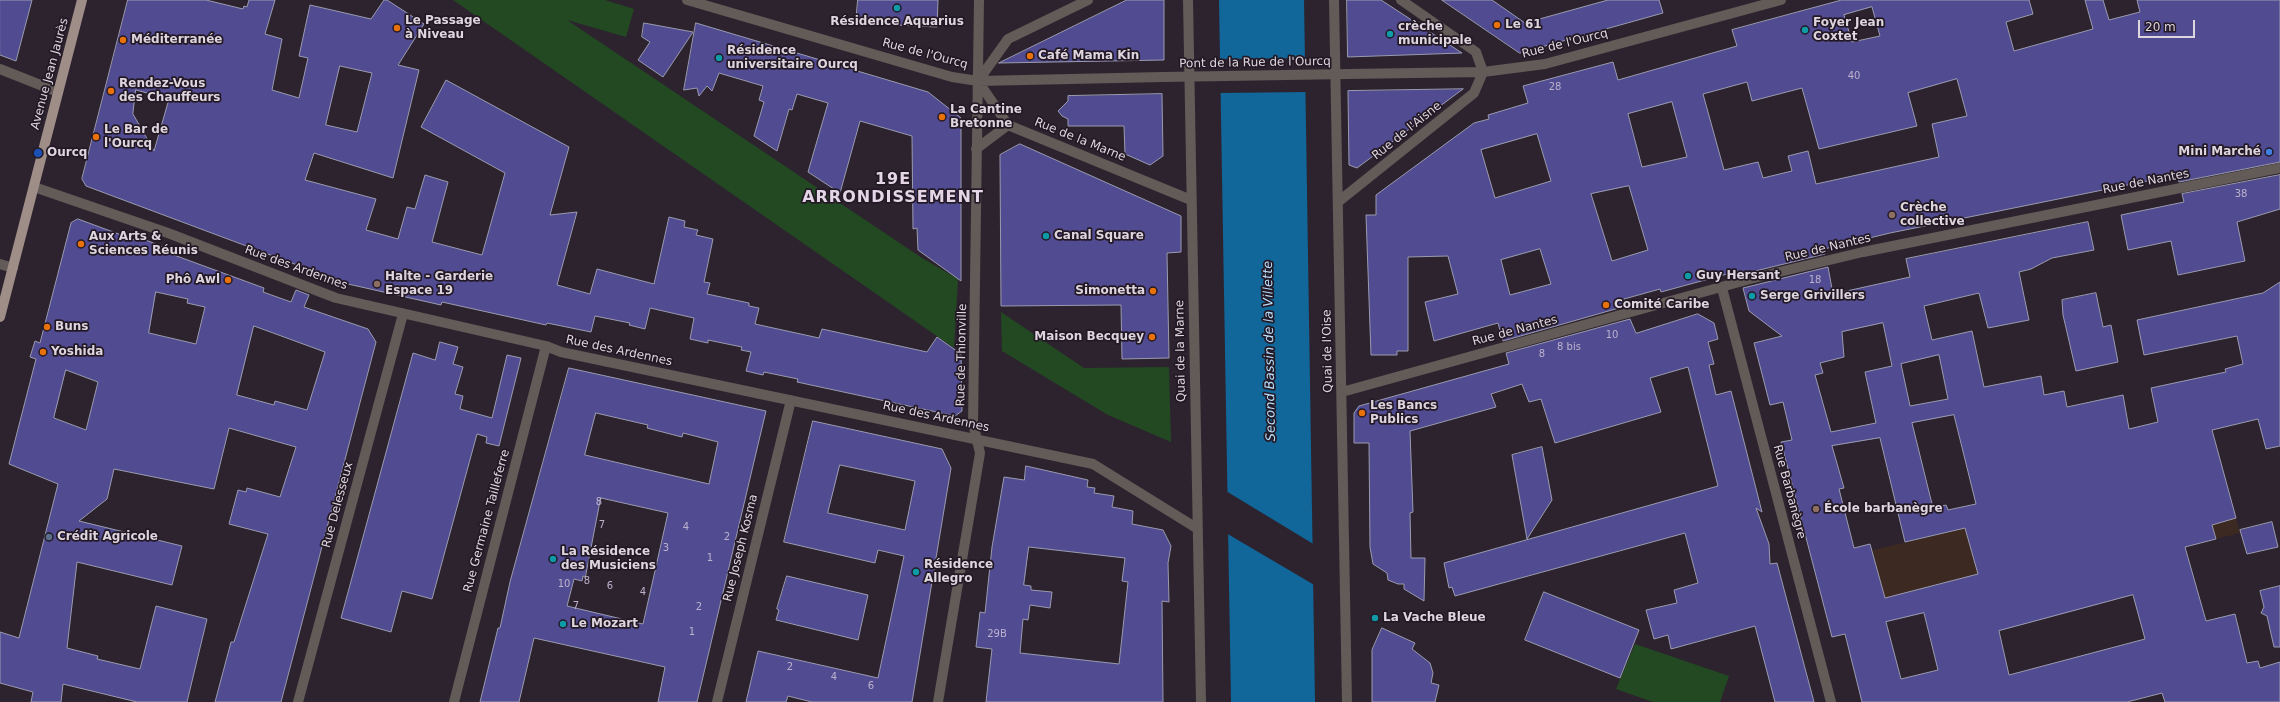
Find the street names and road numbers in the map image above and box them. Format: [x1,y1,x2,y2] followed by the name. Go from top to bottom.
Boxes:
[28,17,72,131] street label: Avenue Jean Jaurès
[1521,26,1609,62] street label: Rue de l'Ourcq
[881,36,969,72] street label: Rue de l'Ourcq
[1179,54,1331,72] street label: Pont de la Rue de l'Ourcq
[1370,99,1444,163] street label: Rue de l'Aisne
[1032,115,1128,165] street label: Rue de la Marne
[2102,167,2190,197] street label: Rue de Nantes
[1784,231,1872,265] street label: Rue de Nantes
[243,243,349,293] street label: Rue des Ardennes
[1173,300,1189,402] street label: Quai de la Marne
[954,303,970,407] street label: Rue de Thionville
[1320,309,1336,393] street label: Quai de l'Oise
[1471,313,1559,349] street label: Rue de Nantes
[564,333,674,369] street label: Rue des Ardennes
[881,399,991,435] street label: Rue des Ardennes
[1770,443,1808,541] street label: Rue Barbanègre
[461,448,513,594] street label: Rue Germaine Tailleferre
[320,460,356,550] street label: Rue Delesseux
[721,493,761,603] street label: Rue Joseph Kosma

